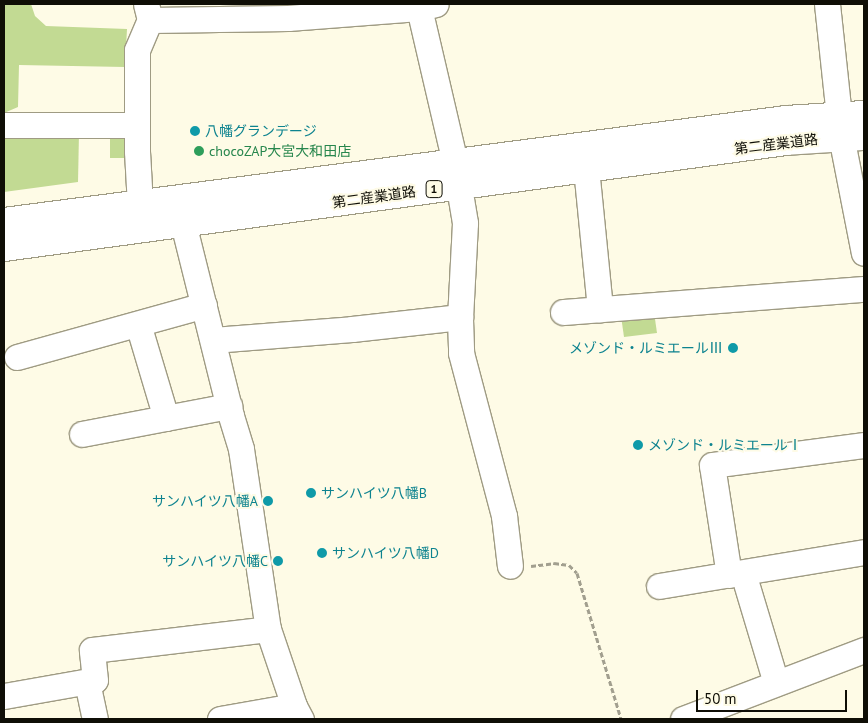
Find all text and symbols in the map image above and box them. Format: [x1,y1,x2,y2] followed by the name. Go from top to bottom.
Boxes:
[205,123,317,139] place label: 八幡グランデージ
[189,125,201,137] marker: 八幡グランデージ
[733,131,819,157] street label: 第二産業道路
[209,143,351,159] place label: chocoZAP大宮大和田店
[193,145,205,157] marker: chocoZAP大宮大和田店
[425,180,443,198] road number: 1
[331,183,417,211] street label: 第二産業道路
[569,340,723,356] place label: メゾンド・ルミエールⅢ
[727,342,739,354] marker: メゾンド・ルミエールⅢ
[648,437,802,453] place label: メゾンド・ルミエールⅠ
[632,439,644,451] marker: メゾンド・ルミエールⅠ
[321,485,427,501] place label: サンハイツ八幡B
[305,487,317,499] marker: サンハイツ八幡B
[152,493,258,509] place label: サンハイツ八幡A
[262,495,274,507] marker: サンハイツ八幡A
[332,545,439,561] place label: サンハイツ八幡D
[316,547,328,559] marker: サンハイツ八幡D
[162,553,268,569] place label: サンハイツ八幡C
[272,555,284,567] marker: サンハイツ八幡C
[698,680,849,712] scale bar
[704,689,737,708] text: 50 m

